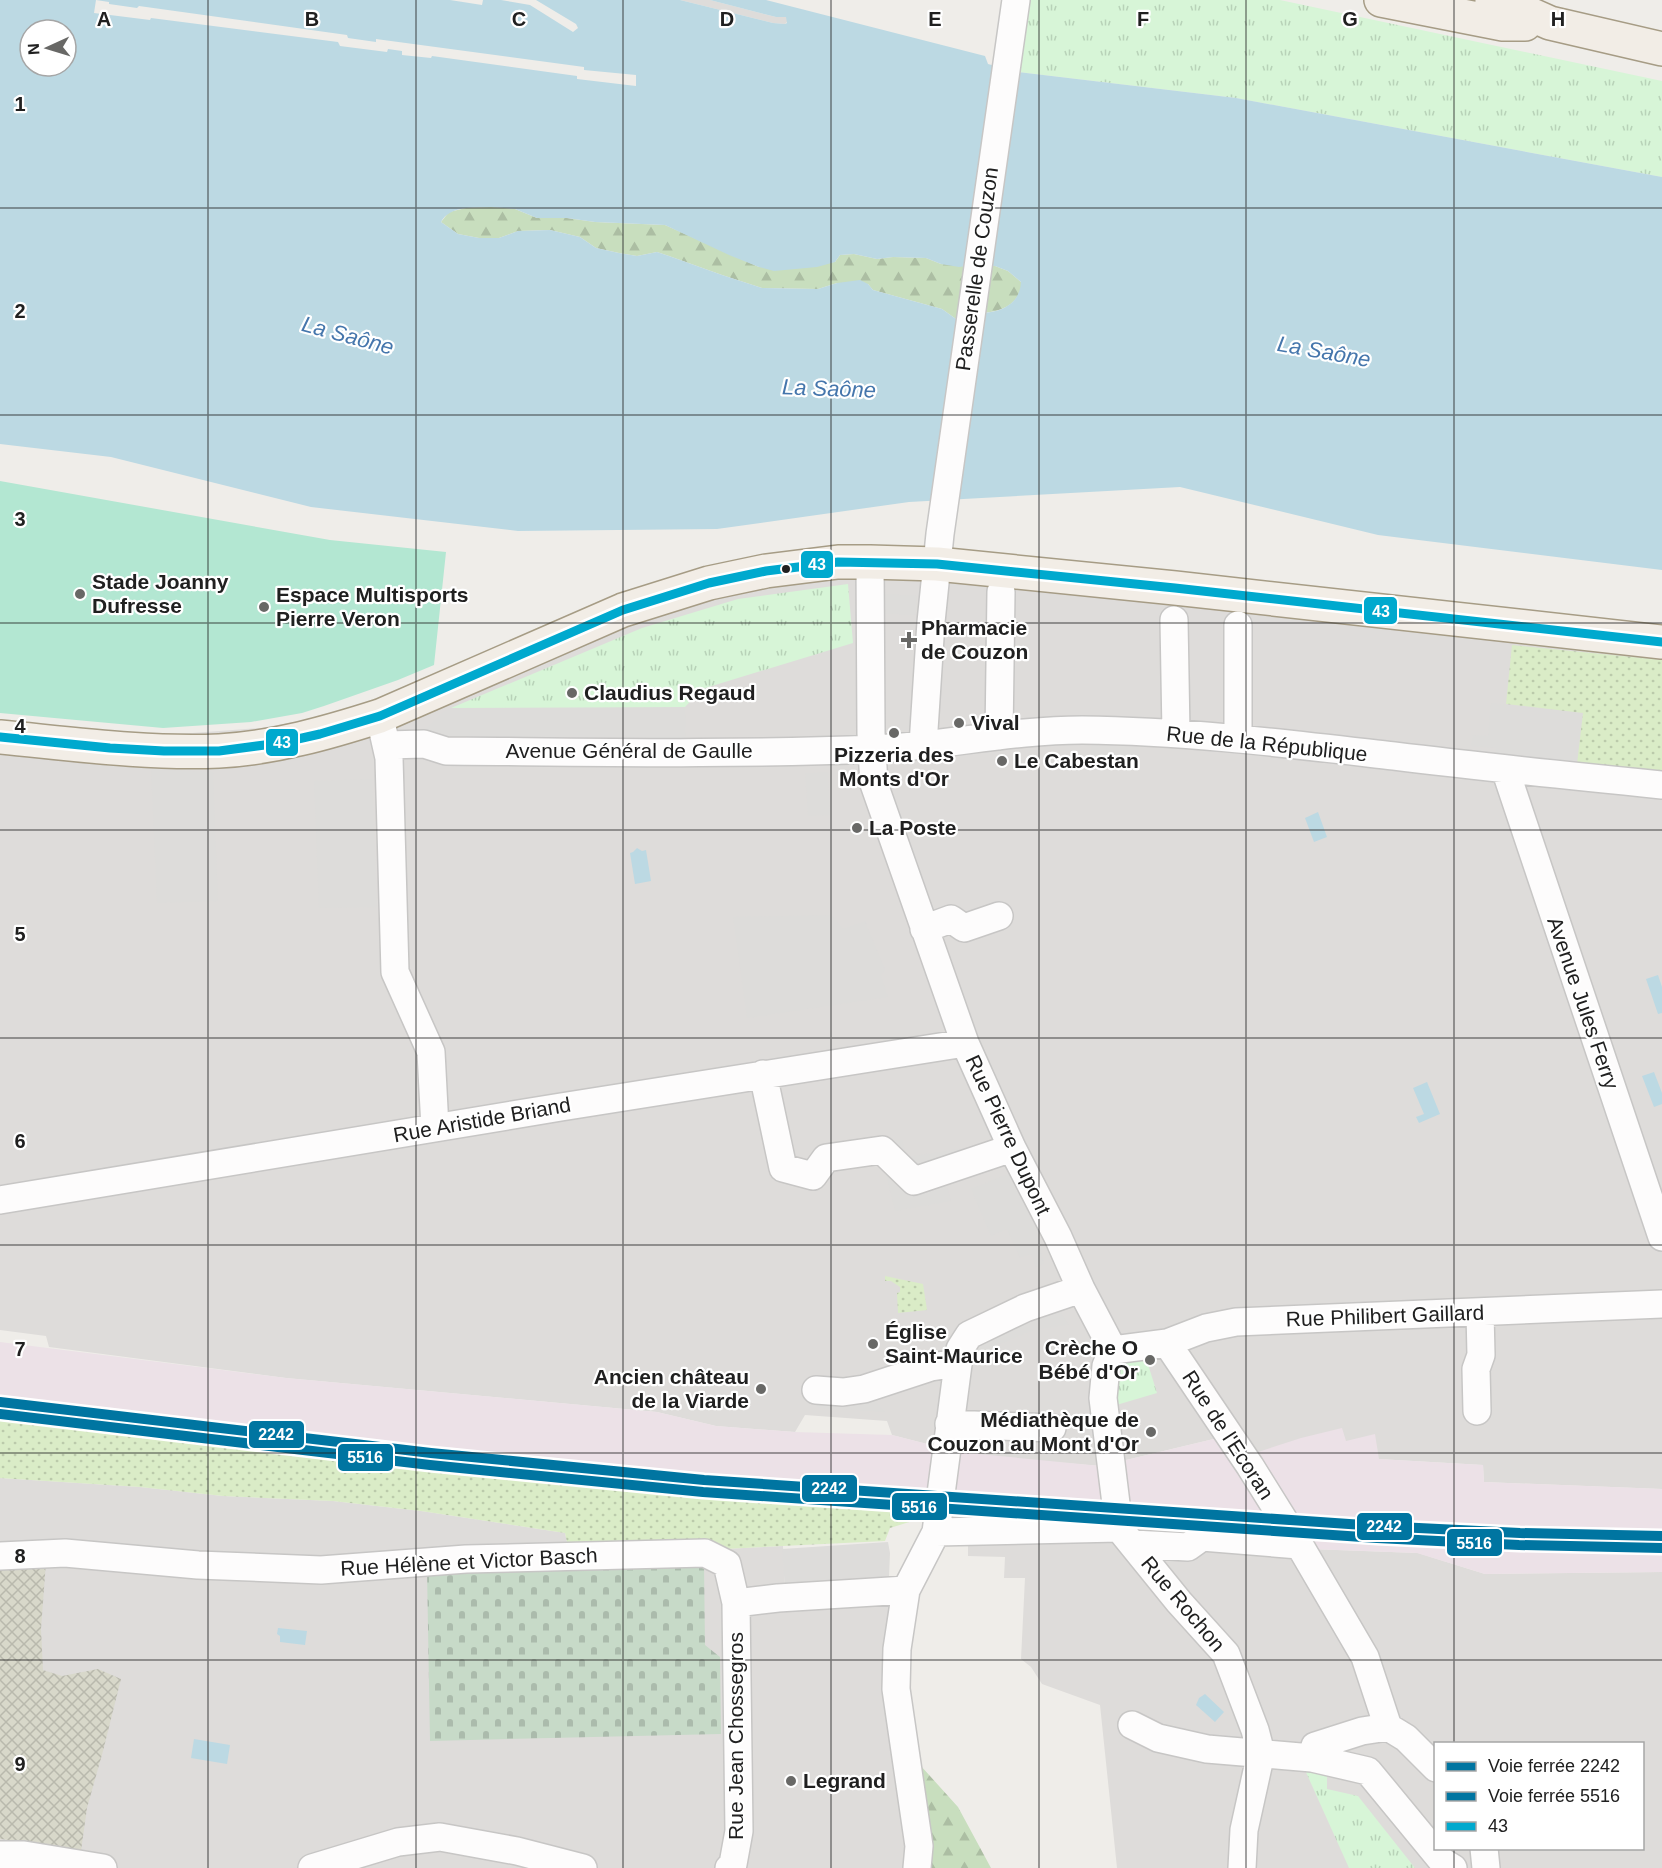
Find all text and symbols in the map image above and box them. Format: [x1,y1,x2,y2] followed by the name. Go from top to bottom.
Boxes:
[97,8,111,30] text: A
[305,8,319,30] text: B
[512,8,526,30] text: C
[720,8,734,30] text: D
[928,8,942,30] text: E
[1137,8,1149,30] text: F
[1342,8,1358,30] text: G
[1551,8,1565,30] text: H
[18,18,78,78] north arrow
[25,43,42,55] text: N
[14,93,26,115] text: 1
[951,166,1002,372] street label: Passerelle de Couzon
[14,300,26,322] text: 2
[299,311,397,360] water label: La Saône
[1275,331,1372,372] water label: La Saône
[781,374,876,403] water label: La Saône
[14,508,26,530] text: 3
[800,550,834,579] line badge: 43
[808,556,826,573] text: 43
[780,563,792,575] unlabelled marker
[92,570,229,617] place label: Stade Joanny Dufresse
[276,583,469,630] place label: Espace Multisports Pierre Veron
[73,587,87,601] marker: Stade Joanny Dufresse
[1363,596,1398,625] line badge: 43
[257,600,271,614] marker: Espace Multisports Pierre Veron
[1372,603,1390,620] text: 43
[921,616,1028,663] place label: Pharmacie de Couzon
[902,633,916,647] marker: Pharmacie de Couzon
[584,681,756,704] place label: Claudius Regaud
[565,686,579,700] marker: Claudius Regaud
[971,711,1020,734] place label: Vival
[14,715,26,737] text: 4
[952,716,966,730] marker: Vival
[1165,722,1369,765] street label: Rue de la République
[887,726,901,740] marker: Pizzeria des Monts d'Or
[265,728,299,757] line badge: 43
[273,734,291,751] text: 43
[505,739,753,762] street label: Avenue Général de Gaulle
[834,743,954,790] place label: Pizzeria des Monts d'Or
[1014,749,1139,772] place label: Le Cabestan
[995,754,1009,768] marker: Le Cabestan
[869,816,957,839] place label: La Poste
[850,821,864,835] marker: La Poste
[1543,914,1624,1092] street label: Avenue Jules Ferry
[14,923,26,945] text: 5
[961,1051,1056,1219] street label: Rue Pierre Dupont
[391,1093,572,1146] street label: Rue Aristide Briand
[14,1130,26,1152] text: 6
[1285,1301,1485,1330] street label: Rue Philibert Gaillard
[885,1320,1023,1367] place label: Église Saint-Maurice
[1038,1336,1138,1383] place label: Crèche O Bébé d'Or
[866,1337,880,1351] marker: Église Saint-Maurice
[14,1338,26,1360] text: 7
[1143,1353,1157,1367] marker: Crèche O Bébé d'Or
[594,1365,749,1412] place label: Ancien château de la Viarde
[1178,1366,1279,1503] street label: Rue de l'Ecoran
[754,1382,768,1396] marker: Ancien château de la Viarde
[928,1408,1139,1455] place label: Médiathèque de Couzon au Mont d'Or
[248,1420,305,1449] line badge: 2242
[1144,1425,1158,1439] marker: Médiathèque de Couzon au Mont d'Or
[258,1426,294,1443] text: 2242
[337,1443,394,1472] line badge: 5516
[347,1449,383,1466] text: 5516
[801,1474,858,1503] line badge: 2242
[811,1480,847,1497] text: 2242
[891,1492,948,1521] line badge: 5516
[901,1499,937,1516] text: 5516
[1356,1512,1413,1541] line badge: 2242
[1366,1518,1402,1535] text: 2242
[1446,1528,1503,1557] line badge: 5516
[1456,1535,1492,1552] text: 5516
[340,1543,598,1580] street label: Rue Hélène et Victor Basch
[14,1545,26,1567] text: 8
[1137,1552,1230,1656] street label: Rue Rochon
[724,1632,747,1840] street label: Rue Jean Chossegros
[1434,1742,1644,1850] legend
[14,1753,26,1775] text: 9
[1488,1756,1620,1776] text: Voie ferrée 2242
[803,1769,886,1792] place label: Legrand
[784,1774,798,1788] marker: Legrand
[1488,1786,1620,1806] text: Voie ferrée 5516
[1488,1816,1508,1836] text: 43

